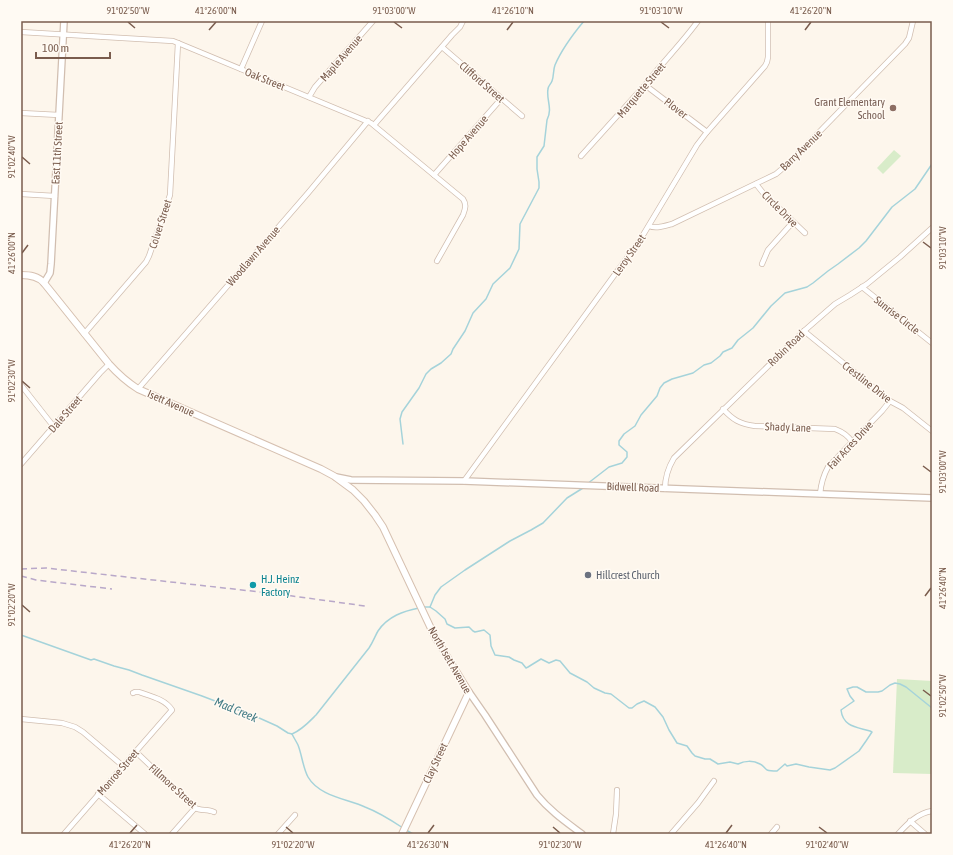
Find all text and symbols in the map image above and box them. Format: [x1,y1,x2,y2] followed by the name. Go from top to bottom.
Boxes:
[106,5,150,16] text: 91°02'50"W
[195,5,237,16] text: 41°26'00"N
[372,5,416,16] text: 91°03'00"W
[492,5,534,16] text: 41°26'10"N
[639,5,683,16] text: 91°03'10"W
[790,5,832,16] text: 41°26'20"N
[318,32,364,84] street label: Maple Avenue
[36,34,110,60] scale bar
[42,41,69,55] text: 100 m
[457,59,507,105] street label: Clifford Street
[615,60,667,120] street label: Marquette Street
[243,66,287,92] street label: Oak Street
[662,95,690,121] street label: Plover
[814,96,885,121] place label: Grant Elementary School
[888,103,898,113] marker: Grant Elementary School
[446,113,490,161] street label: Hope Avenue
[49,121,65,185] street label: East 11th Street
[778,127,824,173] street label: Barry Avenue
[6,135,17,179] text: 91°02'40"W
[760,189,800,229] street label: Circle Drive
[146,198,174,250] street label: Colver Street
[224,224,282,288] street label: Woodlawn Avenue
[937,226,948,270] text: 91°03'10"W
[6,232,17,274] text: 41°26'00"N
[610,232,648,278] street label: Leroy Street
[872,294,922,336] street label: Sunrise Circle
[765,328,807,368] street label: Robin Road
[6,359,17,403] text: 91°02'30"W
[840,359,894,405] street label: Crestline Drive
[146,387,196,419] street label: Isett Avenue
[46,393,84,435] street label: Dale Street
[825,419,875,471] street label: Fair Acres Drive
[765,420,811,434] street label: Shady Lane
[937,450,948,494] text: 91°03'00"W
[606,480,660,494] street label: Bidwell Road
[937,567,948,609] text: 41°26'40"N
[596,569,660,581] place label: Hillcrest Church
[583,570,593,580] marker: Hillcrest Church
[261,573,299,598] place label: H.J. Heinz Factory
[248,580,258,590] marker: H.J. Heinz Factory
[6,583,17,627] text: 91°02'20"W
[426,625,474,695] street label: North Isett Avenue
[937,674,948,718] text: 91°02'50"W
[212,695,260,726] water label: Mad Creek
[420,741,450,785] street label: Clay Street
[95,747,141,797] street label: Monroe Street
[147,762,199,810] street label: Fillmore Street
[109,839,151,850] text: 41°26'20"N
[271,839,315,850] text: 91°02'20"W
[407,839,449,850] text: 41°26'30"N
[538,839,582,850] text: 91°02'30"W
[705,839,747,850] text: 41°26'40"N
[805,839,849,850] text: 91°02'40"W

